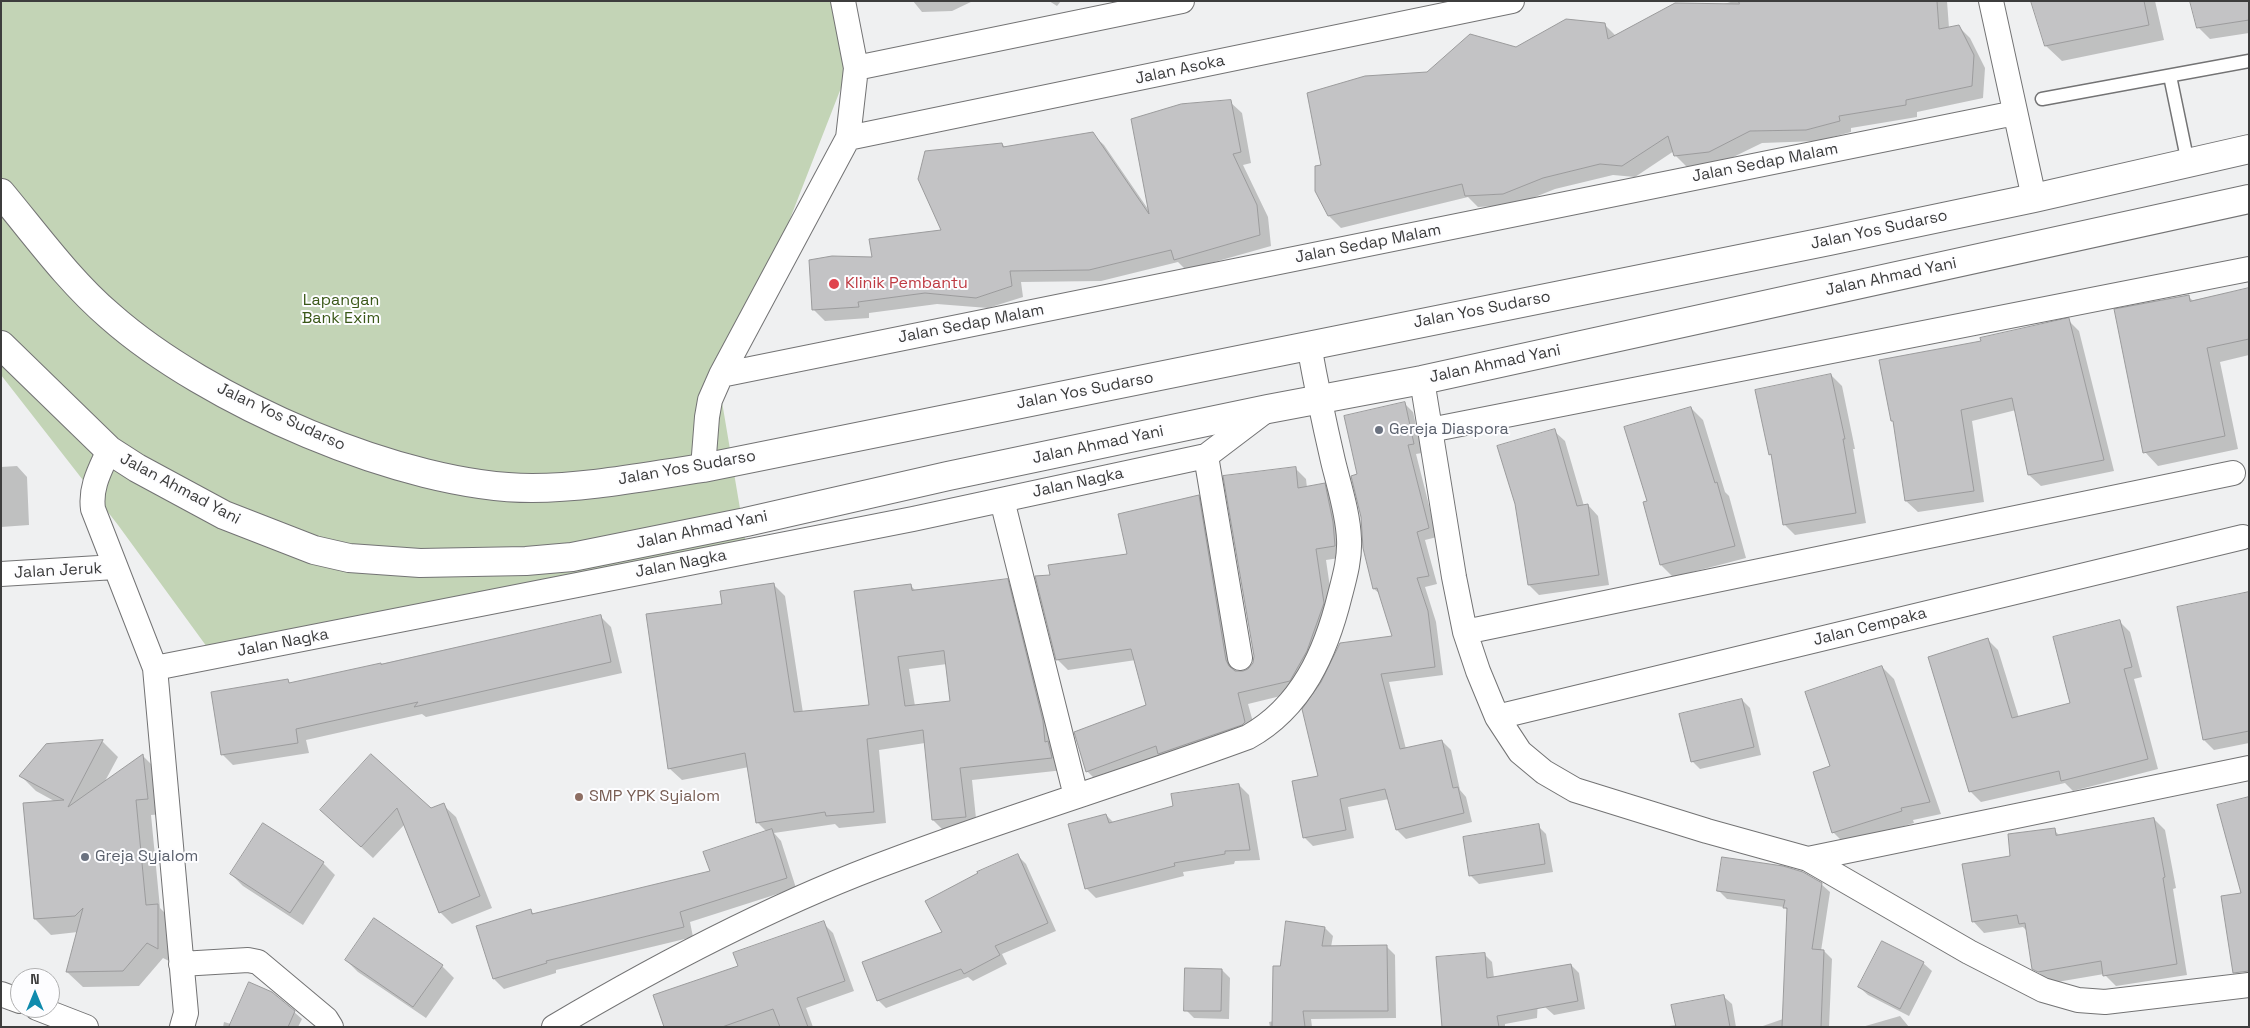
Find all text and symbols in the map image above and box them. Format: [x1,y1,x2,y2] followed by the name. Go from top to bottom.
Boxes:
[1133,51,1227,89] street label: Jalan Asoka
[1690,139,1840,187] street label: Jalan Sedap Malam
[1809,206,1949,254] street label: Jalan Yos Sudarso
[1293,220,1443,268] street label: Jalan Sedap Malam
[1824,254,1958,300] street label: Jalan Ahmad Yani
[845,274,968,294] place label: Klinik Pembantu
[827,277,841,291] marker: Klinik Pembantu
[1412,287,1552,333] street label: Jalan Yos Sudarso
[302,291,380,329] park label: Lapangan Bank Exim
[896,300,1046,348] street label: Jalan Sedap Malam
[1428,341,1562,387] street label: Jalan Ahmad Yani
[1015,368,1155,414] street label: Jalan Yos Sudarso
[214,379,348,455] street label: Jalan Yos Sudarso
[1389,420,1509,440] place label: Gereja Diaspora
[1031,422,1165,468] street label: Jalan Ahmad Yani
[1373,424,1385,436] marker: Gereja Diaspora
[617,446,757,490] street label: Jalan Yos Sudarso
[116,449,244,529] street label: Jalan Ahmad Yani
[1031,464,1125,502] street label: Jalan Nagka
[635,507,769,553] street label: Jalan Ahmad Yani
[634,546,728,582] street label: Jalan Nagka
[13,559,103,583] street label: Jalan Jeruk
[1811,604,1929,650] street label: Jalan Cempaka
[236,625,330,661] street label: Jalan Nagka
[589,787,720,807] place label: SMP YPK Syialom
[573,791,585,803] marker: SMP YPK Syialom
[95,847,198,867] place label: Greja Syialom
[79,851,91,863] marker: Greja Syialom
[10,968,60,1018] north arrow
[30,970,40,988] text: N

